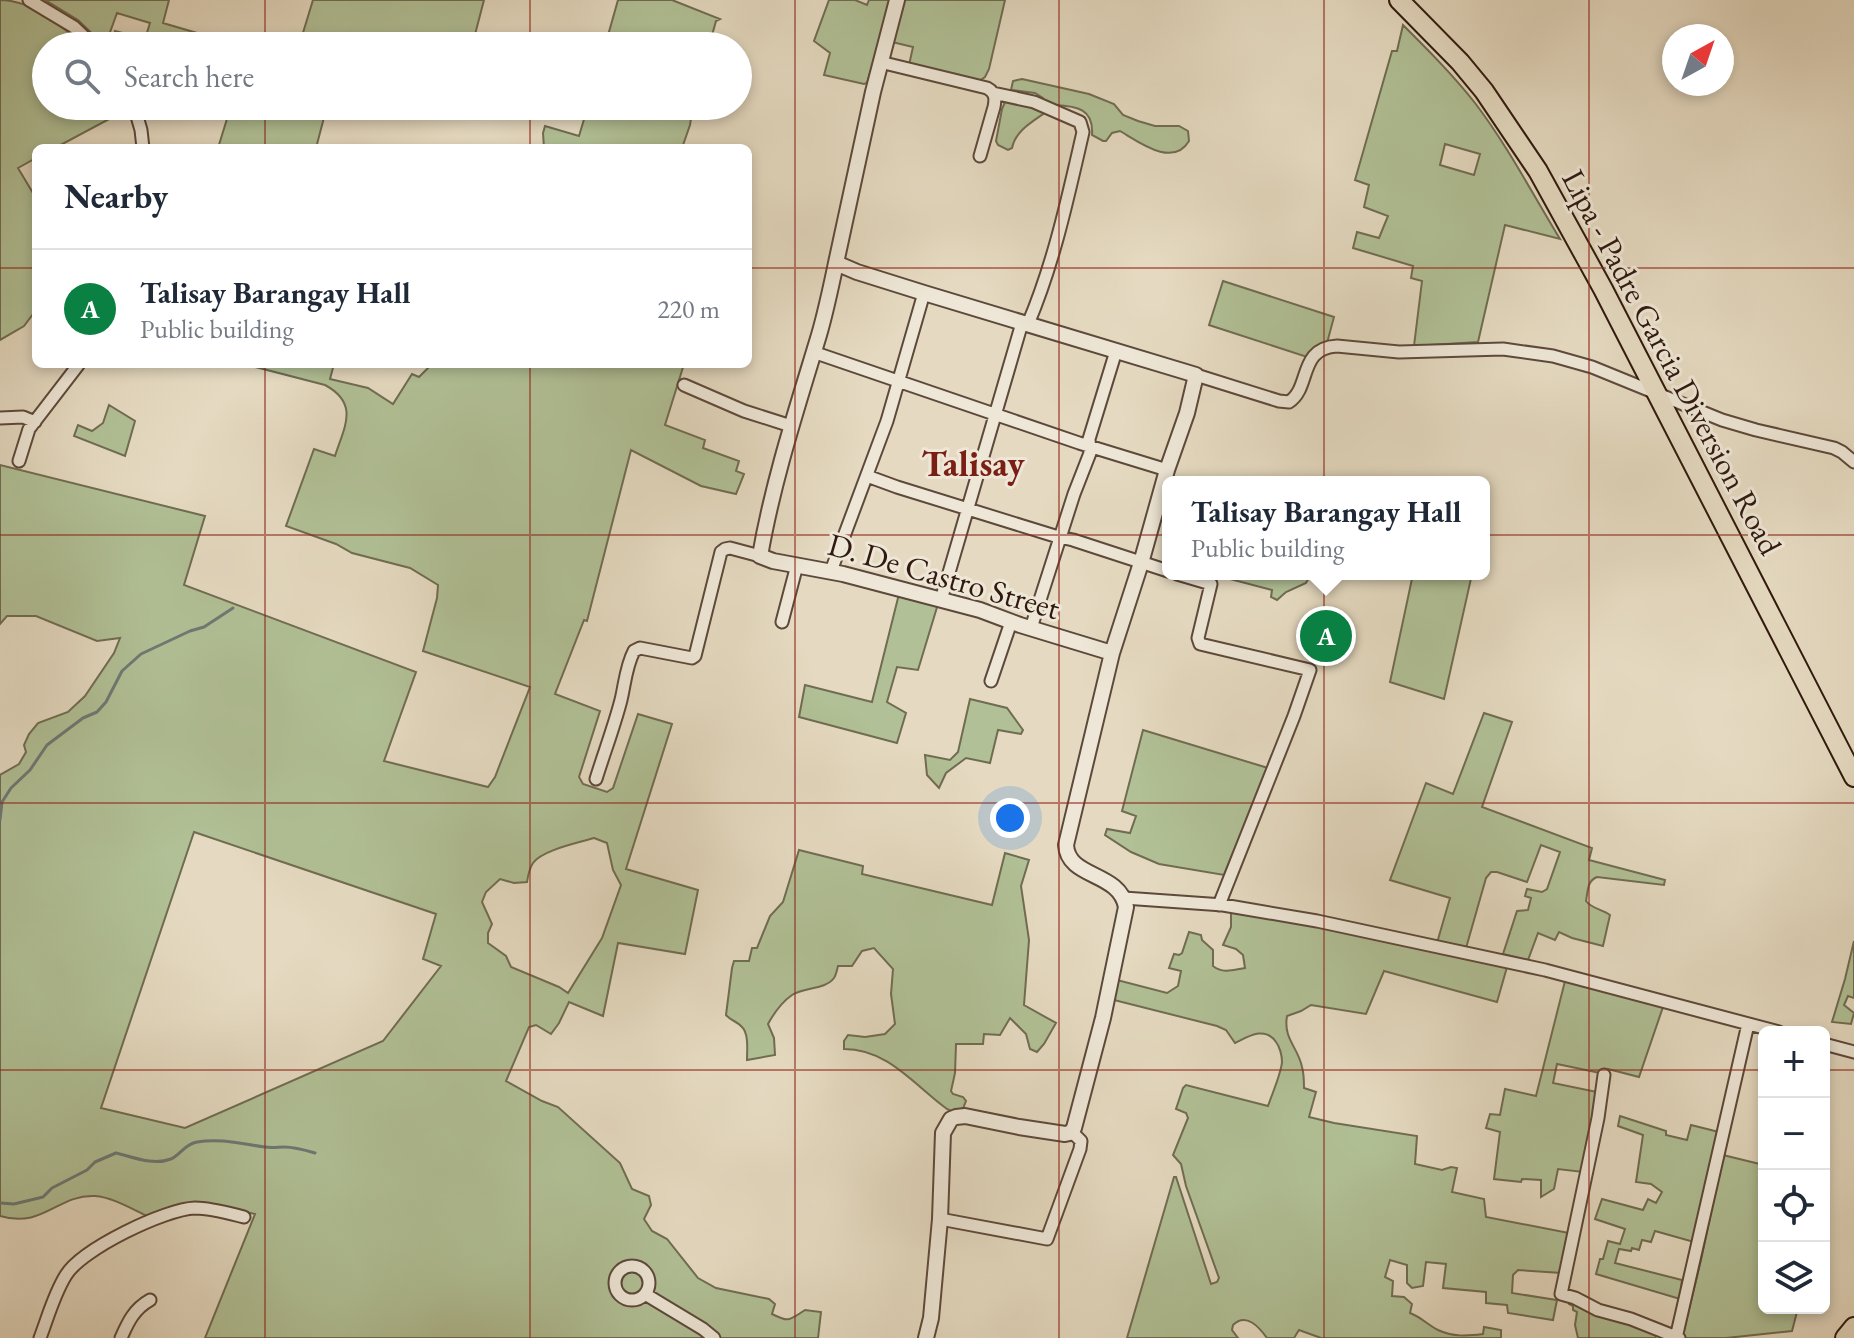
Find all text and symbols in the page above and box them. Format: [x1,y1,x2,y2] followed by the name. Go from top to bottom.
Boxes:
[1662,24,1734,96] north arrow
[32,32,752,120] search box
[60,54,104,98] icon: search
[124,57,254,96] text: Search here
[1552,162,1792,563] street label: Lipa - Padre Garcia Diversion Road
[64,174,168,218] text: Nearby
[140,273,411,312] text: Talisay Barangay Hall
[81,292,99,326] text: A
[657,292,720,326] text: 220 m
[140,312,294,346] text: Public building
[922,440,1025,487] district label: Talisay
[1162,476,1490,580] popup
[1191,492,1461,531] text: Talisay Barangay Hall
[823,523,1065,629] street label: D. De Castro Street
[1191,531,1344,565] text: Public building
[1300,606,1352,666] pin: A
[990,798,1030,838] your location
[1758,1026,1830,1314] map controls
[1758,1026,1830,1098] button: +
[1758,1098,1830,1170] button: −
[1758,1170,1830,1242] button: locate
[1758,1242,1830,1314] button: layers

